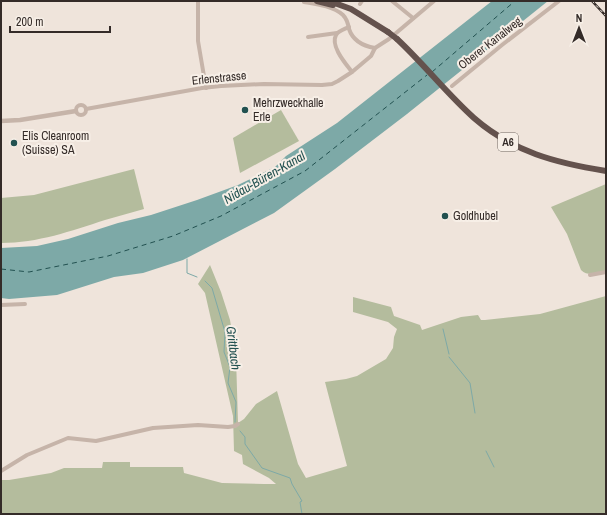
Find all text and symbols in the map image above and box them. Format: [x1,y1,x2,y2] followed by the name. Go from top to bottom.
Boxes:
[10,8,110,34] scale bar
[559,8,599,48] north arrow
[576,11,582,25] text: N
[455,13,526,73] street label: Oberer Kanalweg
[16,14,43,30] text: 200 m
[191,67,247,89] street label: Erlenstrasse
[253,95,324,125] place label: Mehrzweckhalle Erle
[240,105,250,115] marker: Mehrzweckhalle Erle
[22,128,89,158] place label: Elis Cleanroom (Suisse) SA
[498,133,518,151] road number: A6
[9,138,19,148] marker: Elis Cleanroom (Suisse) SA
[220,147,309,208] water label: Nidau-Büren-Kanal
[453,208,498,224] place label: Goldhubel
[440,211,450,221] marker: Goldhubel
[222,325,245,371] water label: Grittbach

